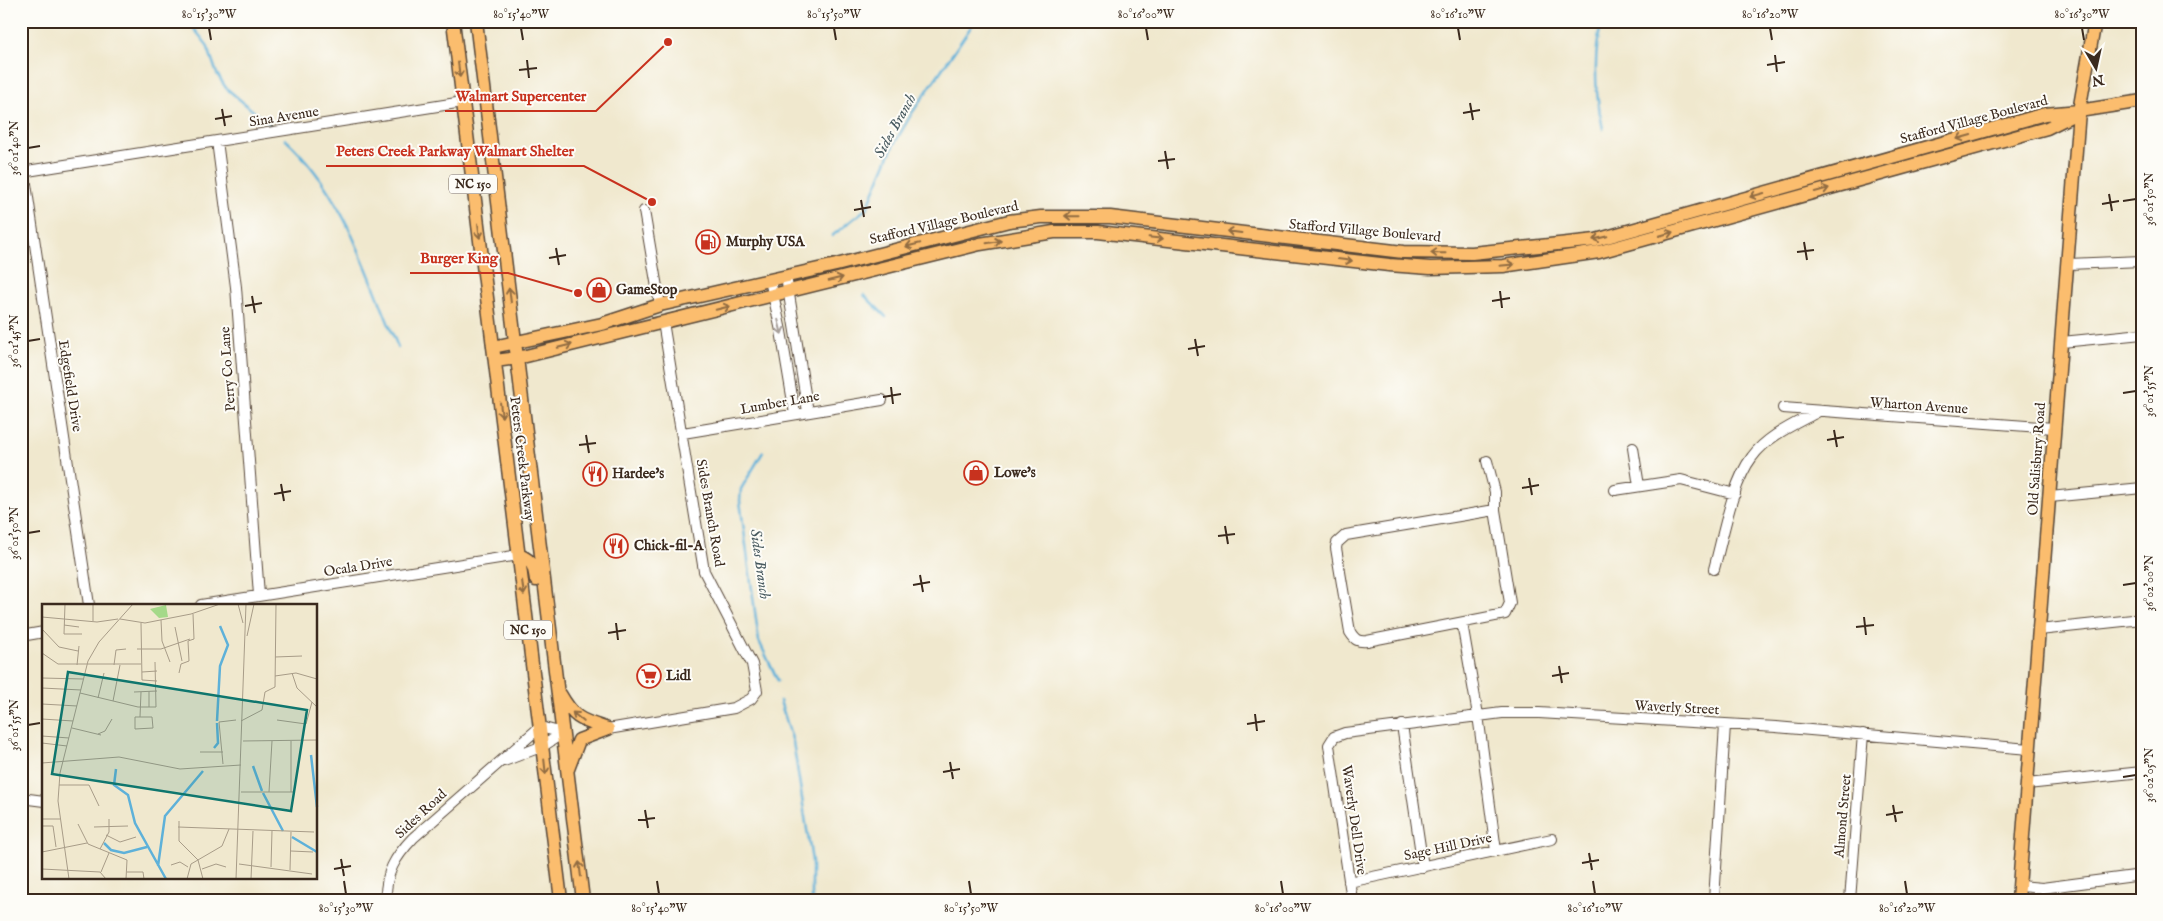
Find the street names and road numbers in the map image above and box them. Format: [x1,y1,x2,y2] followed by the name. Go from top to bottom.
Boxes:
[1898,91,2050,148] street label: Stafford Village Boulevard
[248,103,321,131] street label: Sina Avenue
[449,174,497,193] road number: NC 150
[868,197,1021,249] street label: Stafford Village Boulevard
[1288,215,1442,247] street label: Stafford Village Boulevard
[216,325,240,412] street label: Perry Co Lane
[54,339,86,434] street label: Edgefield Drive
[739,387,822,419] street label: Lumber Lane
[1869,394,1969,418] street label: Wharton Avenue
[505,396,539,523] street label: Peters Creek Parkway
[2024,401,2050,516] street label: Old Salisbury Road
[692,458,728,569] street label: Sides Branch Road
[322,553,394,581] street label: Ocala Drive
[504,620,552,640] road number: NC 150
[1634,697,1720,719] street label: Waverly Street
[1337,764,1371,877] street label: Waverly Dell Drive
[1830,773,1856,860] street label: Almond Street
[391,785,451,843] street label: Sides Road
[1402,829,1494,865] street label: Sage Hill Drive

